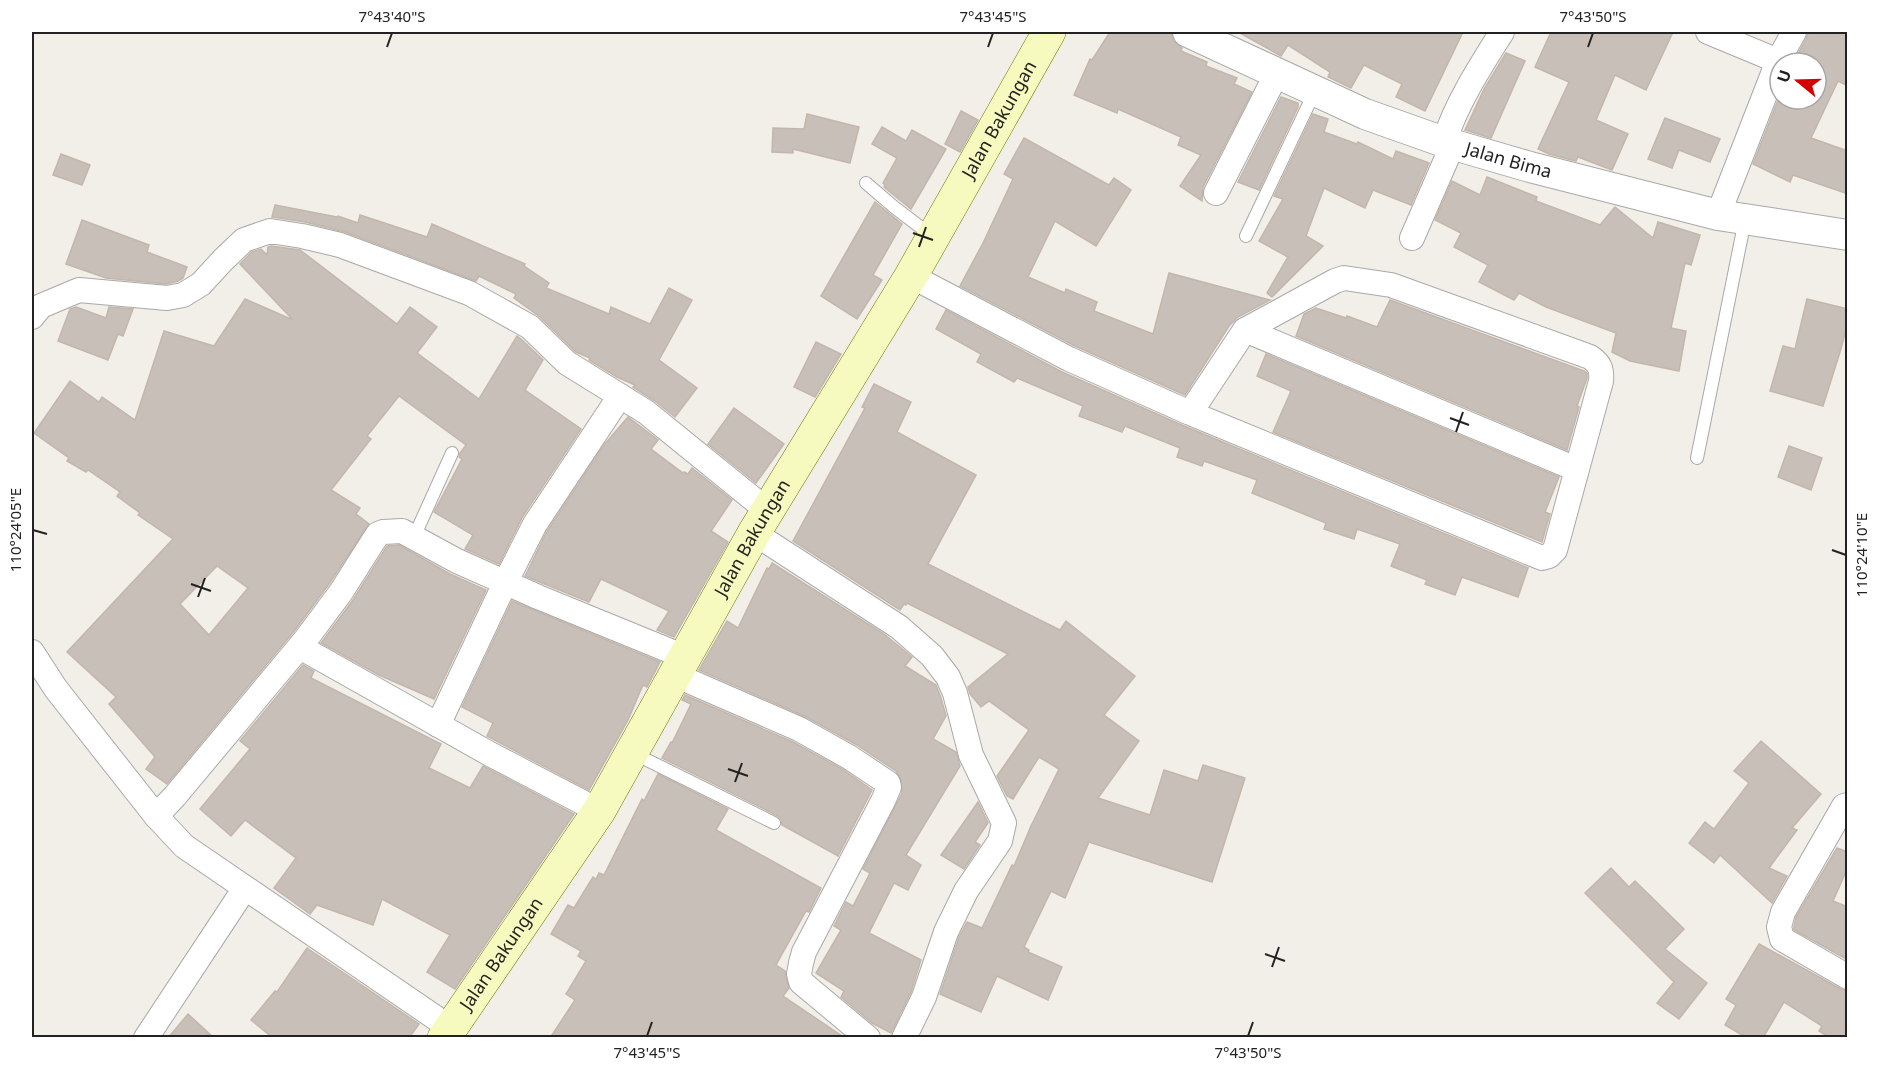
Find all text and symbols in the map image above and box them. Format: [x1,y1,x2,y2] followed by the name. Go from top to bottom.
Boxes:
[358,6,426,26] text: 7°43'40"S
[959,6,1027,26] text: 7°43'45"S
[1559,6,1627,26] text: 7°43'50"S
[1768,51,1828,111] north arrow
[955,56,1041,184] street label: Jalan Bakungan
[1771,67,1796,85] text: U
[1461,135,1555,183] street label: Jalan Bima
[707,474,795,602] street label: Jalan Bakungan
[5,488,25,572] text: 110°24'05"E
[1851,513,1871,597] text: 110°24'10"E
[453,892,548,1016] street label: Jalan Bakungan
[613,1042,681,1062] text: 7°43'45"S
[1214,1042,1282,1062] text: 7°43'50"S

